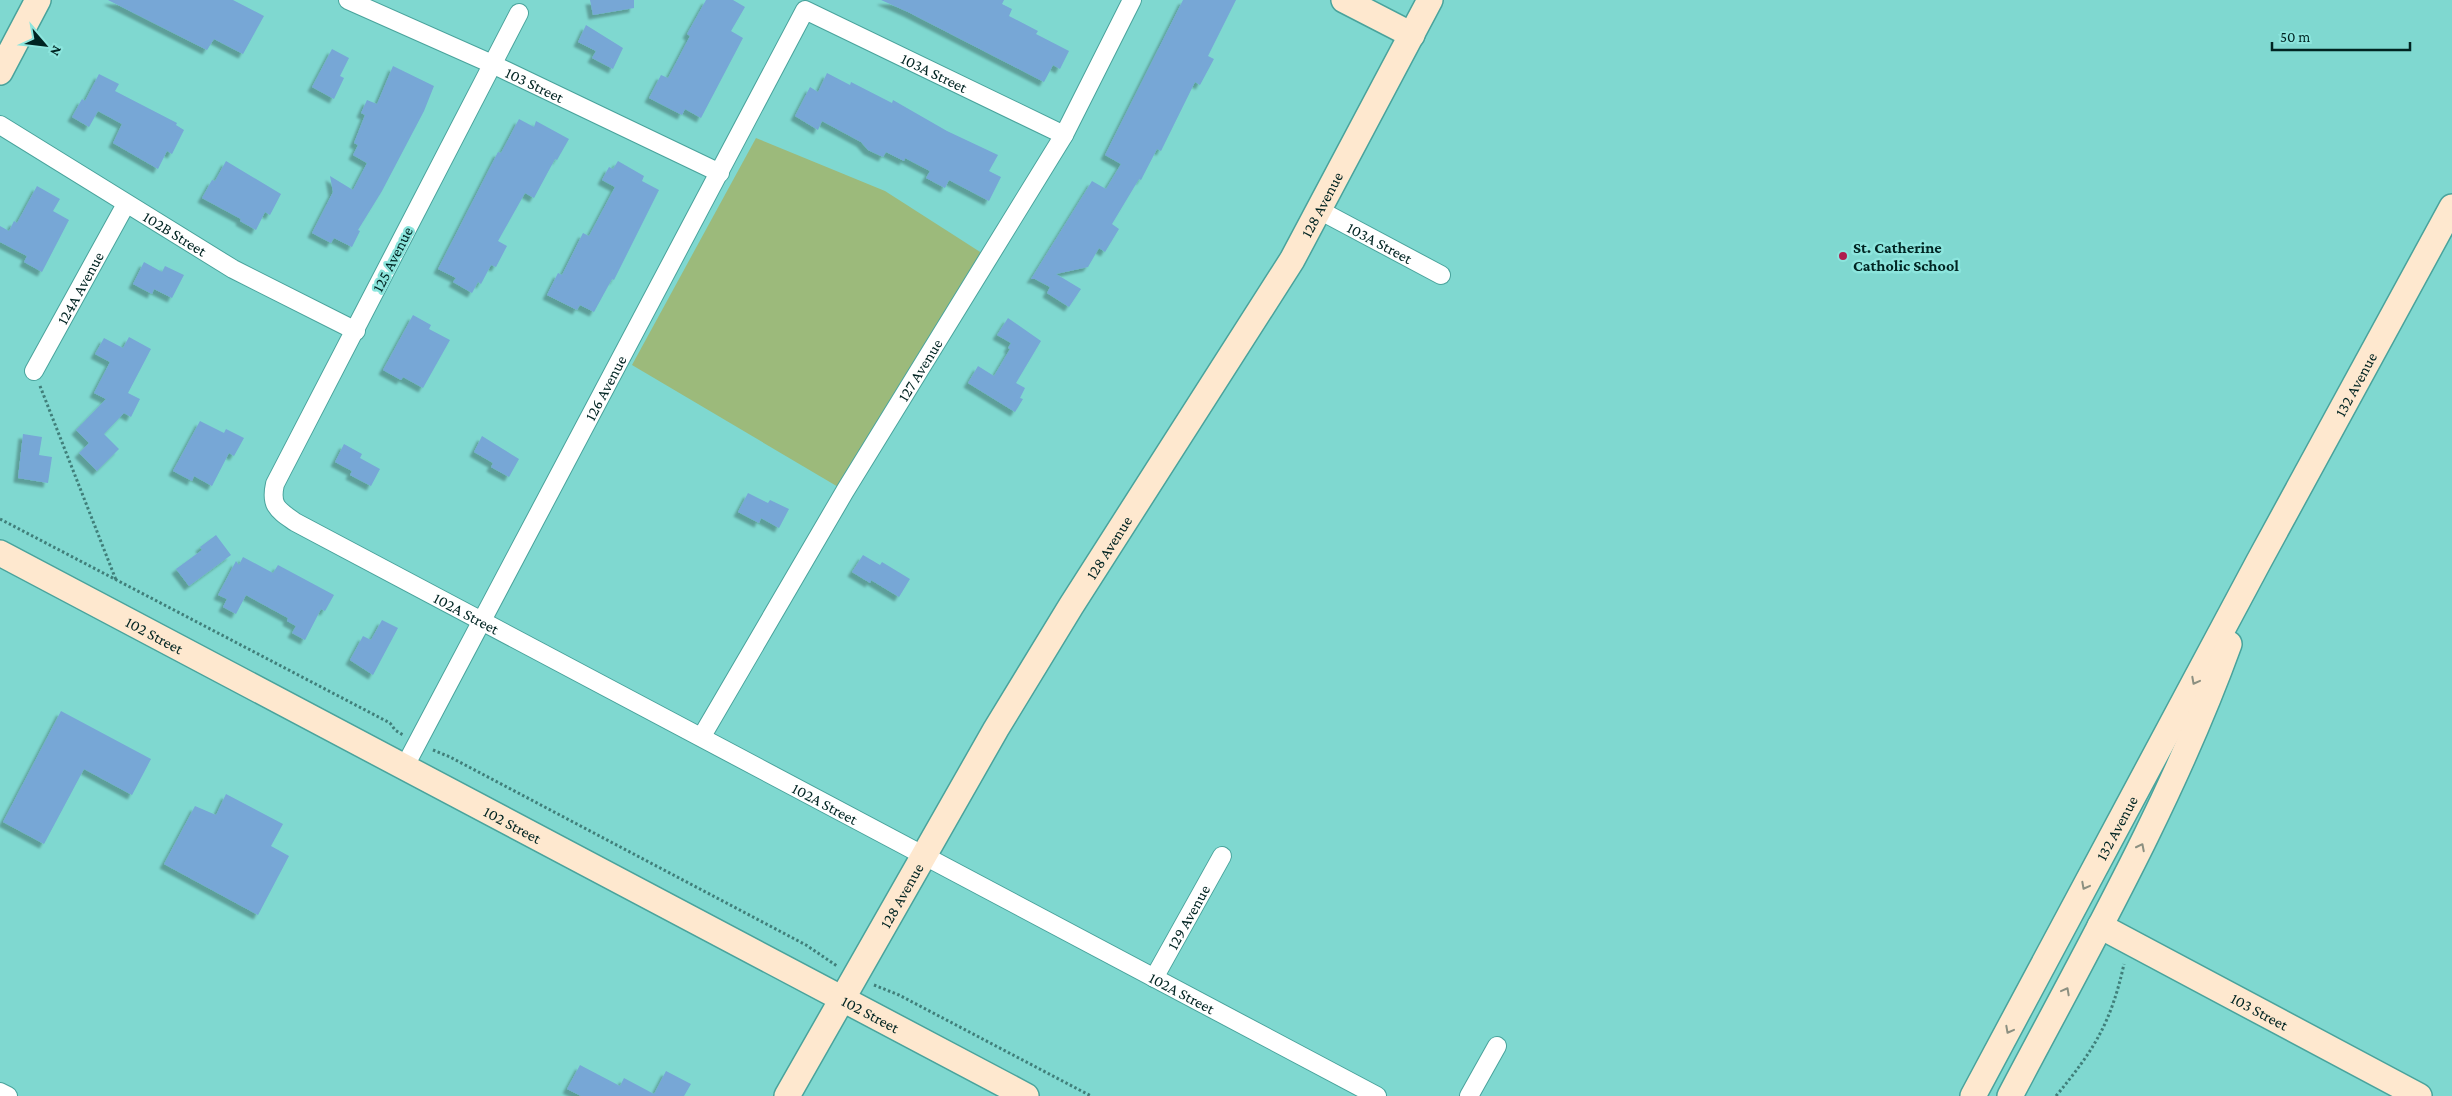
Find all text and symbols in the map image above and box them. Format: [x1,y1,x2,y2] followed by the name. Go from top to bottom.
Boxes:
[20,20,70,70] north arrow
[2272,20,2410,52] scale bar
[2280,29,2310,45] text: 50 m
[47,43,66,59] text: N
[898,50,971,96] street label: 103A Street
[503,64,567,106] street label: 103 Street
[1298,169,1346,240] street label: 128 Avenue
[140,208,210,260] street label: 102B Street
[1344,219,1416,267] street label: 103A Street
[369,224,416,295] street label: 125 Avenue
[1853,239,1959,274] place label: St. Catherine Catholic School
[53,249,107,327] street label: 124A Avenue
[1837,250,1849,262] marker: St. Catherine Catholic School
[894,336,946,404] street label: 127 Avenue
[2331,349,2380,420] street label: 132 Avenue
[581,352,630,423] street label: 126 Avenue
[1082,513,1135,582] street label: 128 Avenue
[431,589,502,638] street label: 102A Street
[123,613,187,658] street label: 102 Street
[2191,676,2201,685] one-way arrow
[789,779,861,828] street label: 102A Street
[2093,793,2141,863] street label: 132 Avenue
[481,803,545,847] street label: 102 Street
[2135,843,2145,852] one-way arrow
[877,860,927,931] street label: 128 Avenue
[2081,881,2091,890] one-way arrow
[1164,882,1213,952] street label: 129 Avenue
[1146,969,1218,1018] street label: 102A Street
[2060,987,2070,996] one-way arrow
[2228,989,2292,1034] street label: 103 Street
[839,992,902,1037] street label: 102 Street
[2005,1024,2015,1033] one-way arrow

